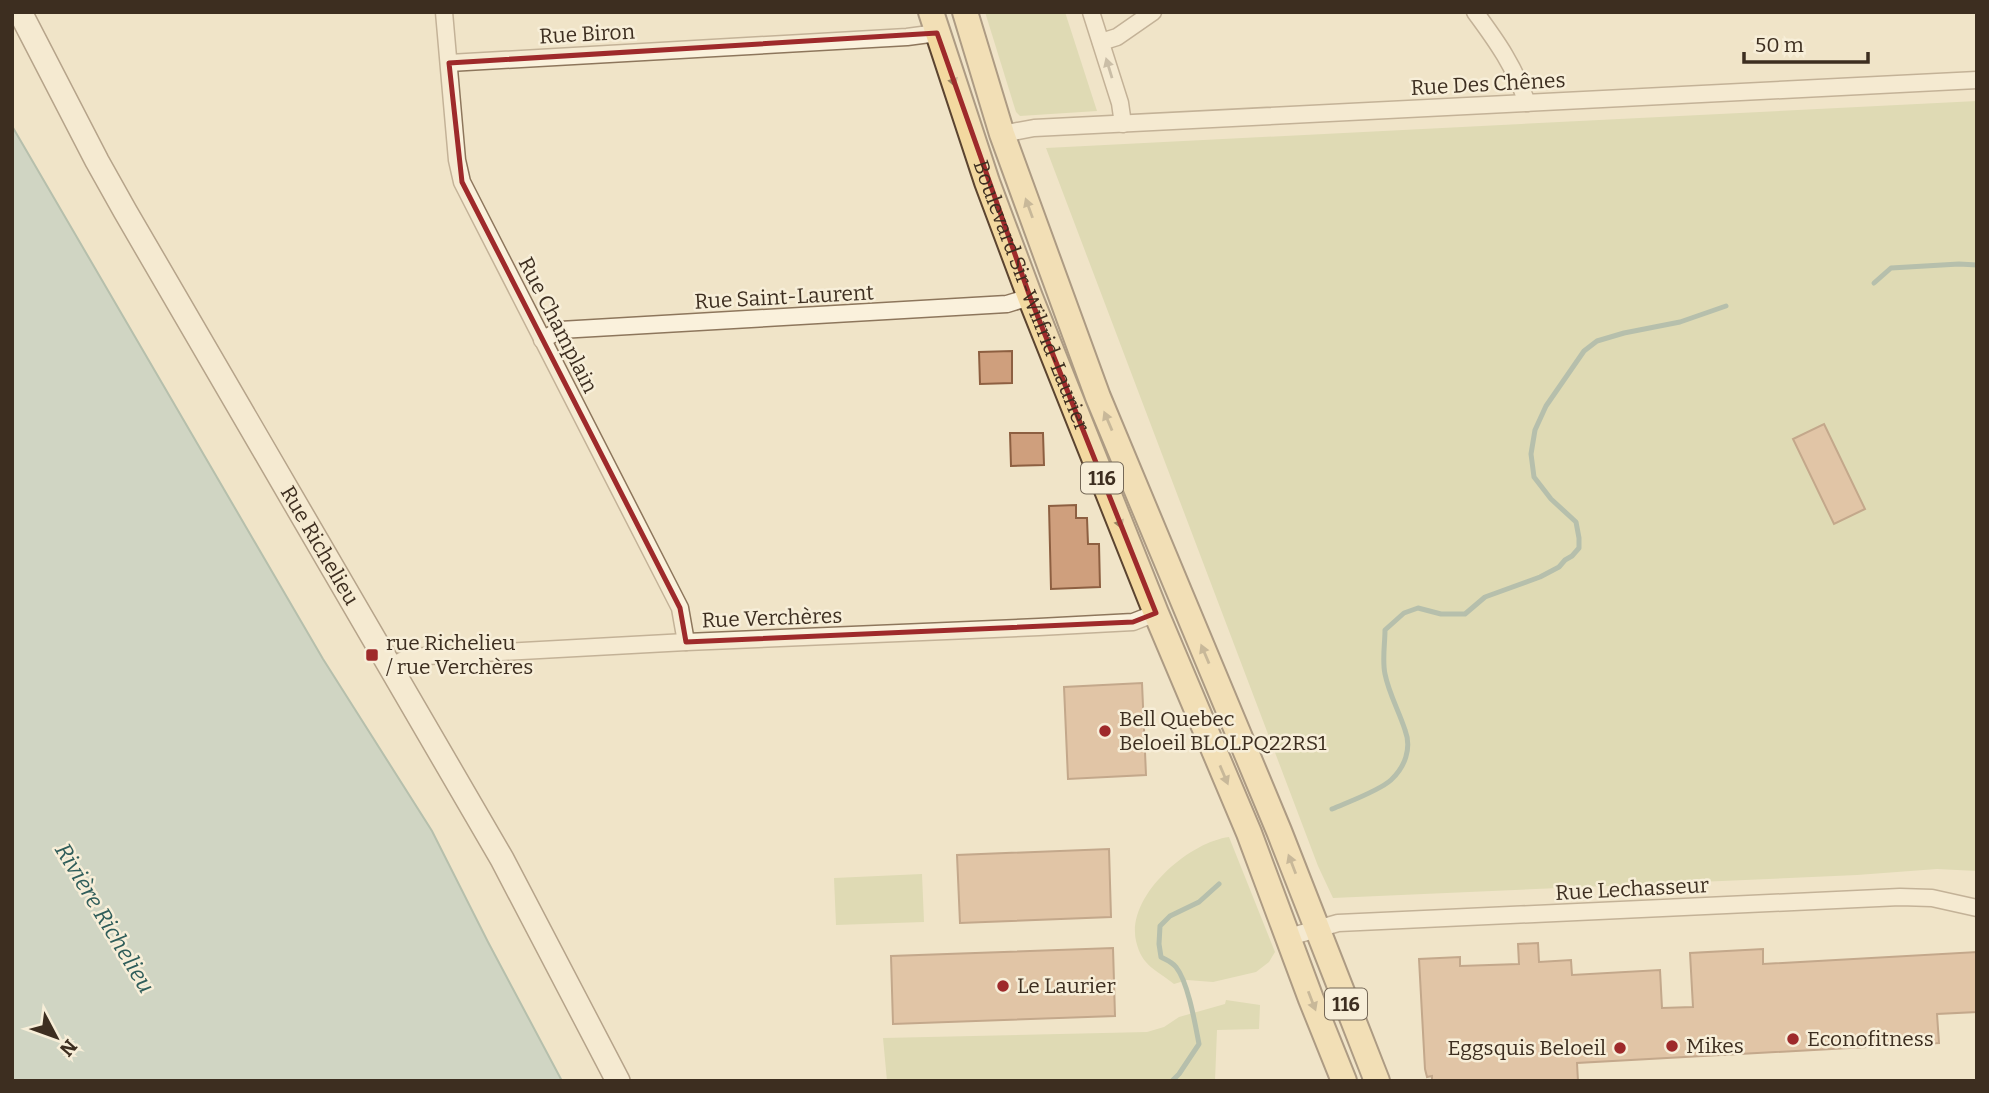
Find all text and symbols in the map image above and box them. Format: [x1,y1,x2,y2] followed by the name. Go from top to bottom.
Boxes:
[539,19,635,49] street label: Rue Biron
[1744,21,1868,65] scale bar
[1755,32,1804,58] text: 50 m
[1103,57,1113,78] one-way arrow
[947,67,958,88] one-way arrow
[1410,67,1566,101] street label: Rue Des Chênes
[968,157,1095,435] street label: Boulevard Sir-Wilfrid-Laurier
[1023,198,1034,219] one-way arrow
[513,253,603,397] street label: Rue Champlain
[694,279,875,315] street label: Rue Saint-Laurent
[1103,411,1114,432] one-way arrow
[1081,463,1123,494] road number: 116
[275,481,364,610] street label: Rue Richelieu
[1113,509,1124,530] one-way arrow
[701,603,843,633] street label: Rue Verchères
[386,630,533,680] place label: rue Richelieu / rue Verchères
[1200,643,1211,664] one-way arrow
[364,647,380,663] marker: rue Richelieu / rue Verchères
[1119,706,1327,756] place label: Bell Quebec Beloeil BLOLPQ22RS1
[1097,723,1113,739] marker: Bell Quebec Beloeil BLOLPQ22RS1
[1219,764,1230,785] one-way arrow
[49,838,161,998] water label: Rivière Richelieu
[1286,854,1297,875] one-way arrow
[1555,872,1709,906] street label: Rue Lechasseur
[1017,973,1116,999] place label: Le Laurier
[995,978,1011,994] marker: Le Laurier
[1325,988,1367,1020] road number: 116
[1307,991,1318,1012] one-way arrow
[21,1002,91,1072] north arrow
[1807,1026,1934,1052] place label: Econofitness
[1785,1031,1801,1047] marker: Econofitness
[1686,1033,1744,1059] place label: Mikes
[55,1035,82,1061] text: N
[1448,1035,1606,1061] place label: Eggsquis Beloeil
[1664,1038,1680,1054] marker: Mikes
[1612,1040,1628,1056] marker: Eggsquis Beloeil

